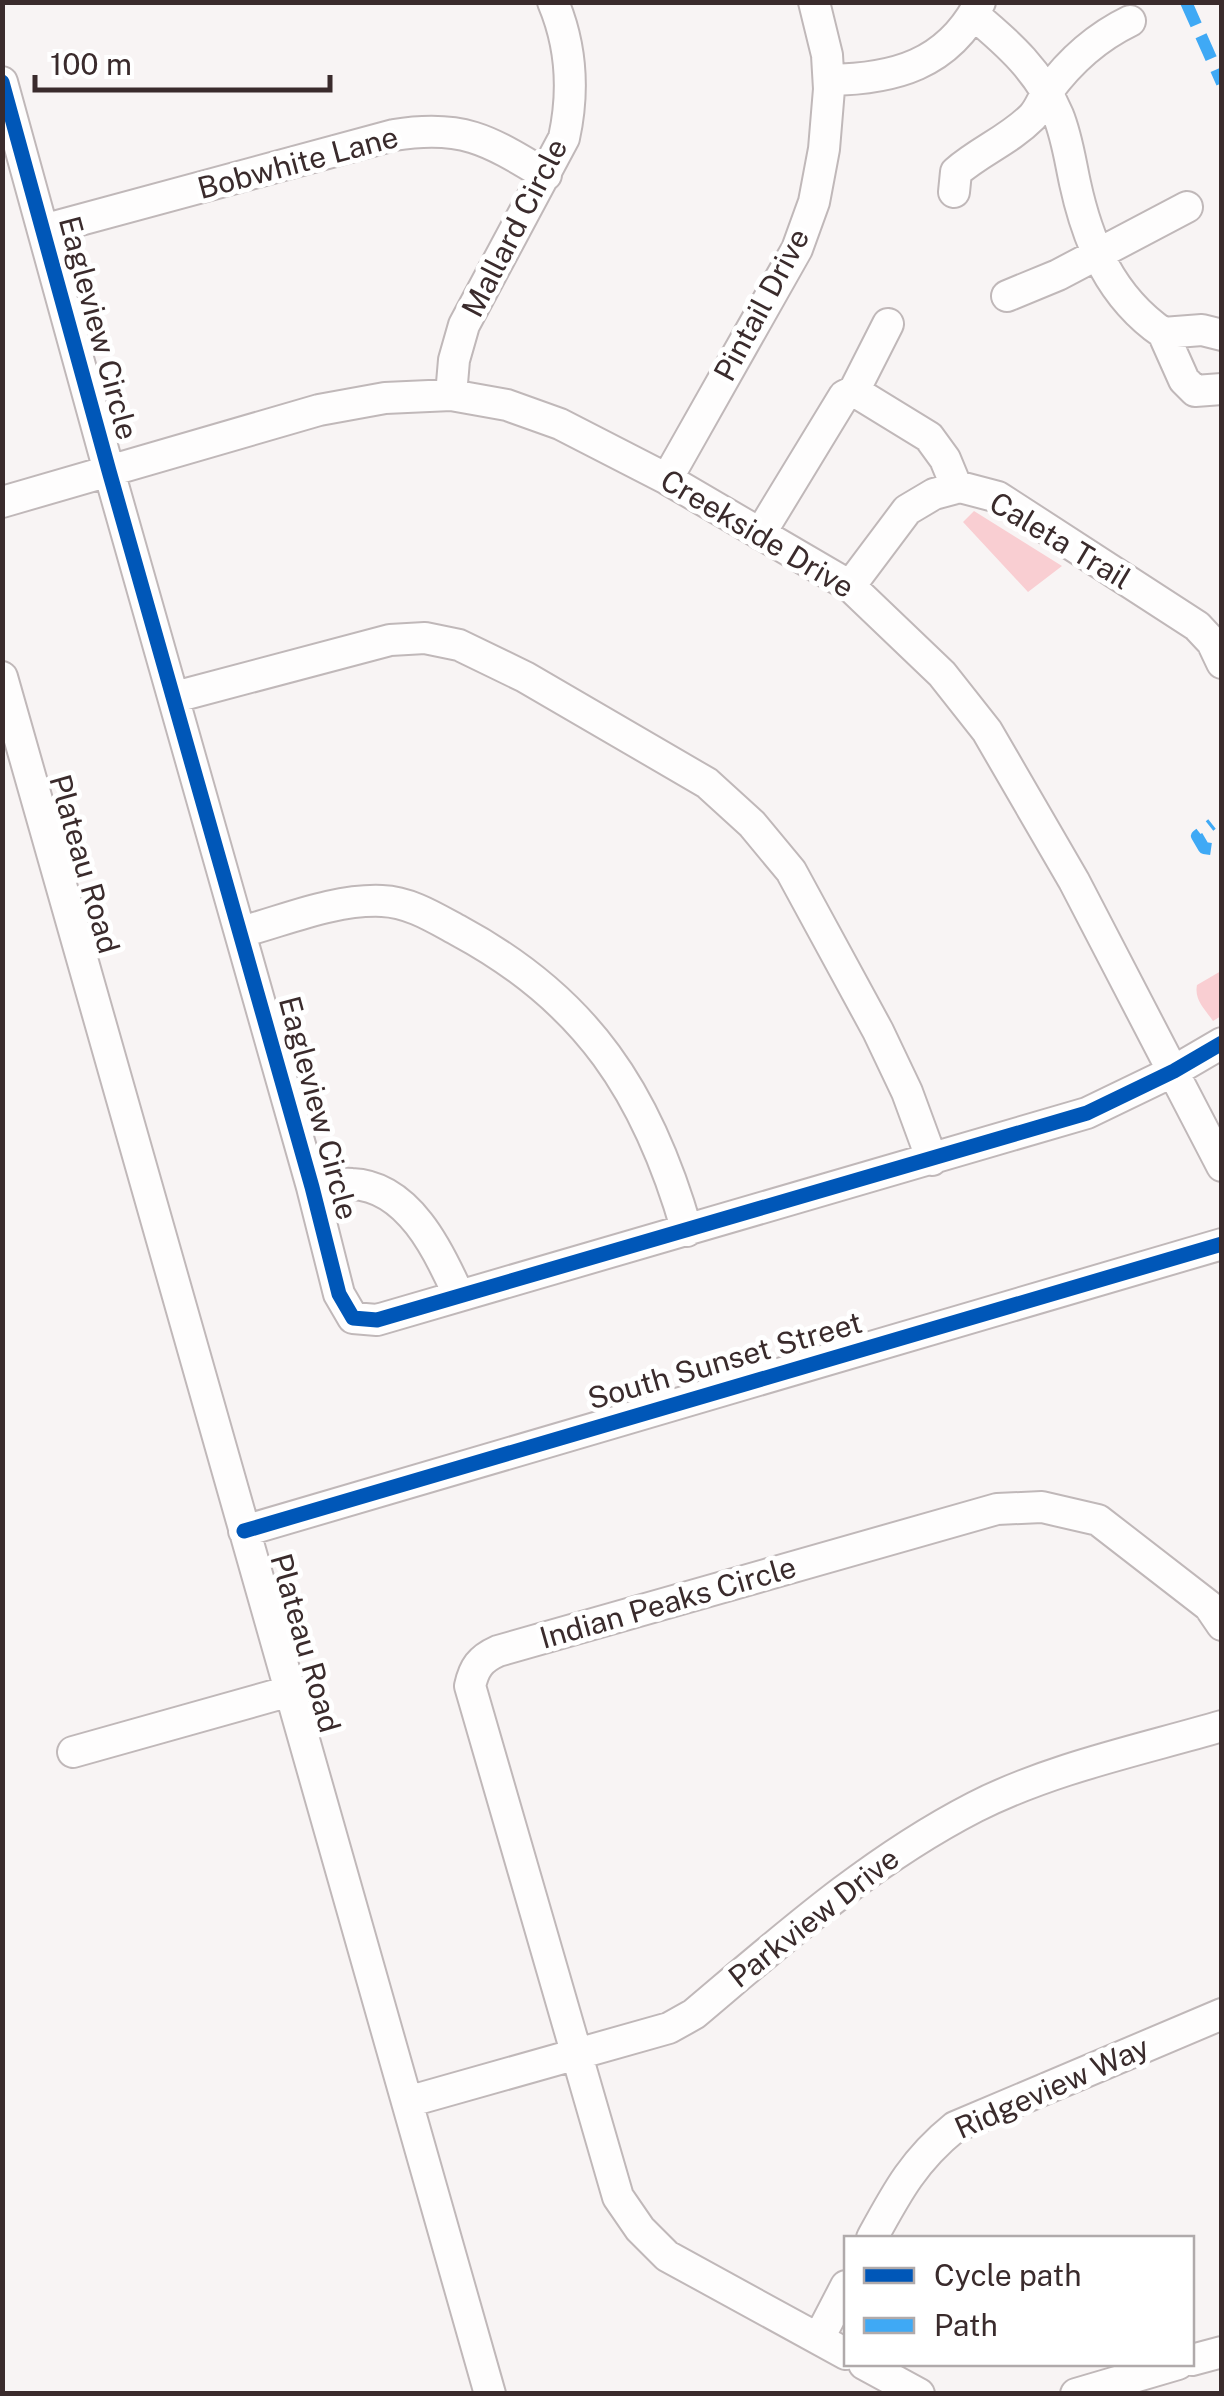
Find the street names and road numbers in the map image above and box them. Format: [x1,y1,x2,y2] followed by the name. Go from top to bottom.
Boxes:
[194,118,402,206] street label: Bobwhite Lane
[454,132,574,323] street label: Mallard Circle
[52,212,146,443] street label: Eagleview Circle
[706,222,816,387] street label: Pintail Drive
[654,461,861,605] street label: Creekside Drive
[983,484,1138,596] street label: Caleta Trail
[42,770,128,957] street label: Plateau Road
[272,992,366,1223] street label: Eagleview Circle
[583,1304,866,1416] street label: South Sunset Street
[535,1548,800,1656] street label: Indian Peaks Circle
[263,1549,349,1736] street label: Plateau Road
[721,1840,906,1995] street label: Parkview Drive
[949,2028,1154,2146] street label: Ridgeview Way

